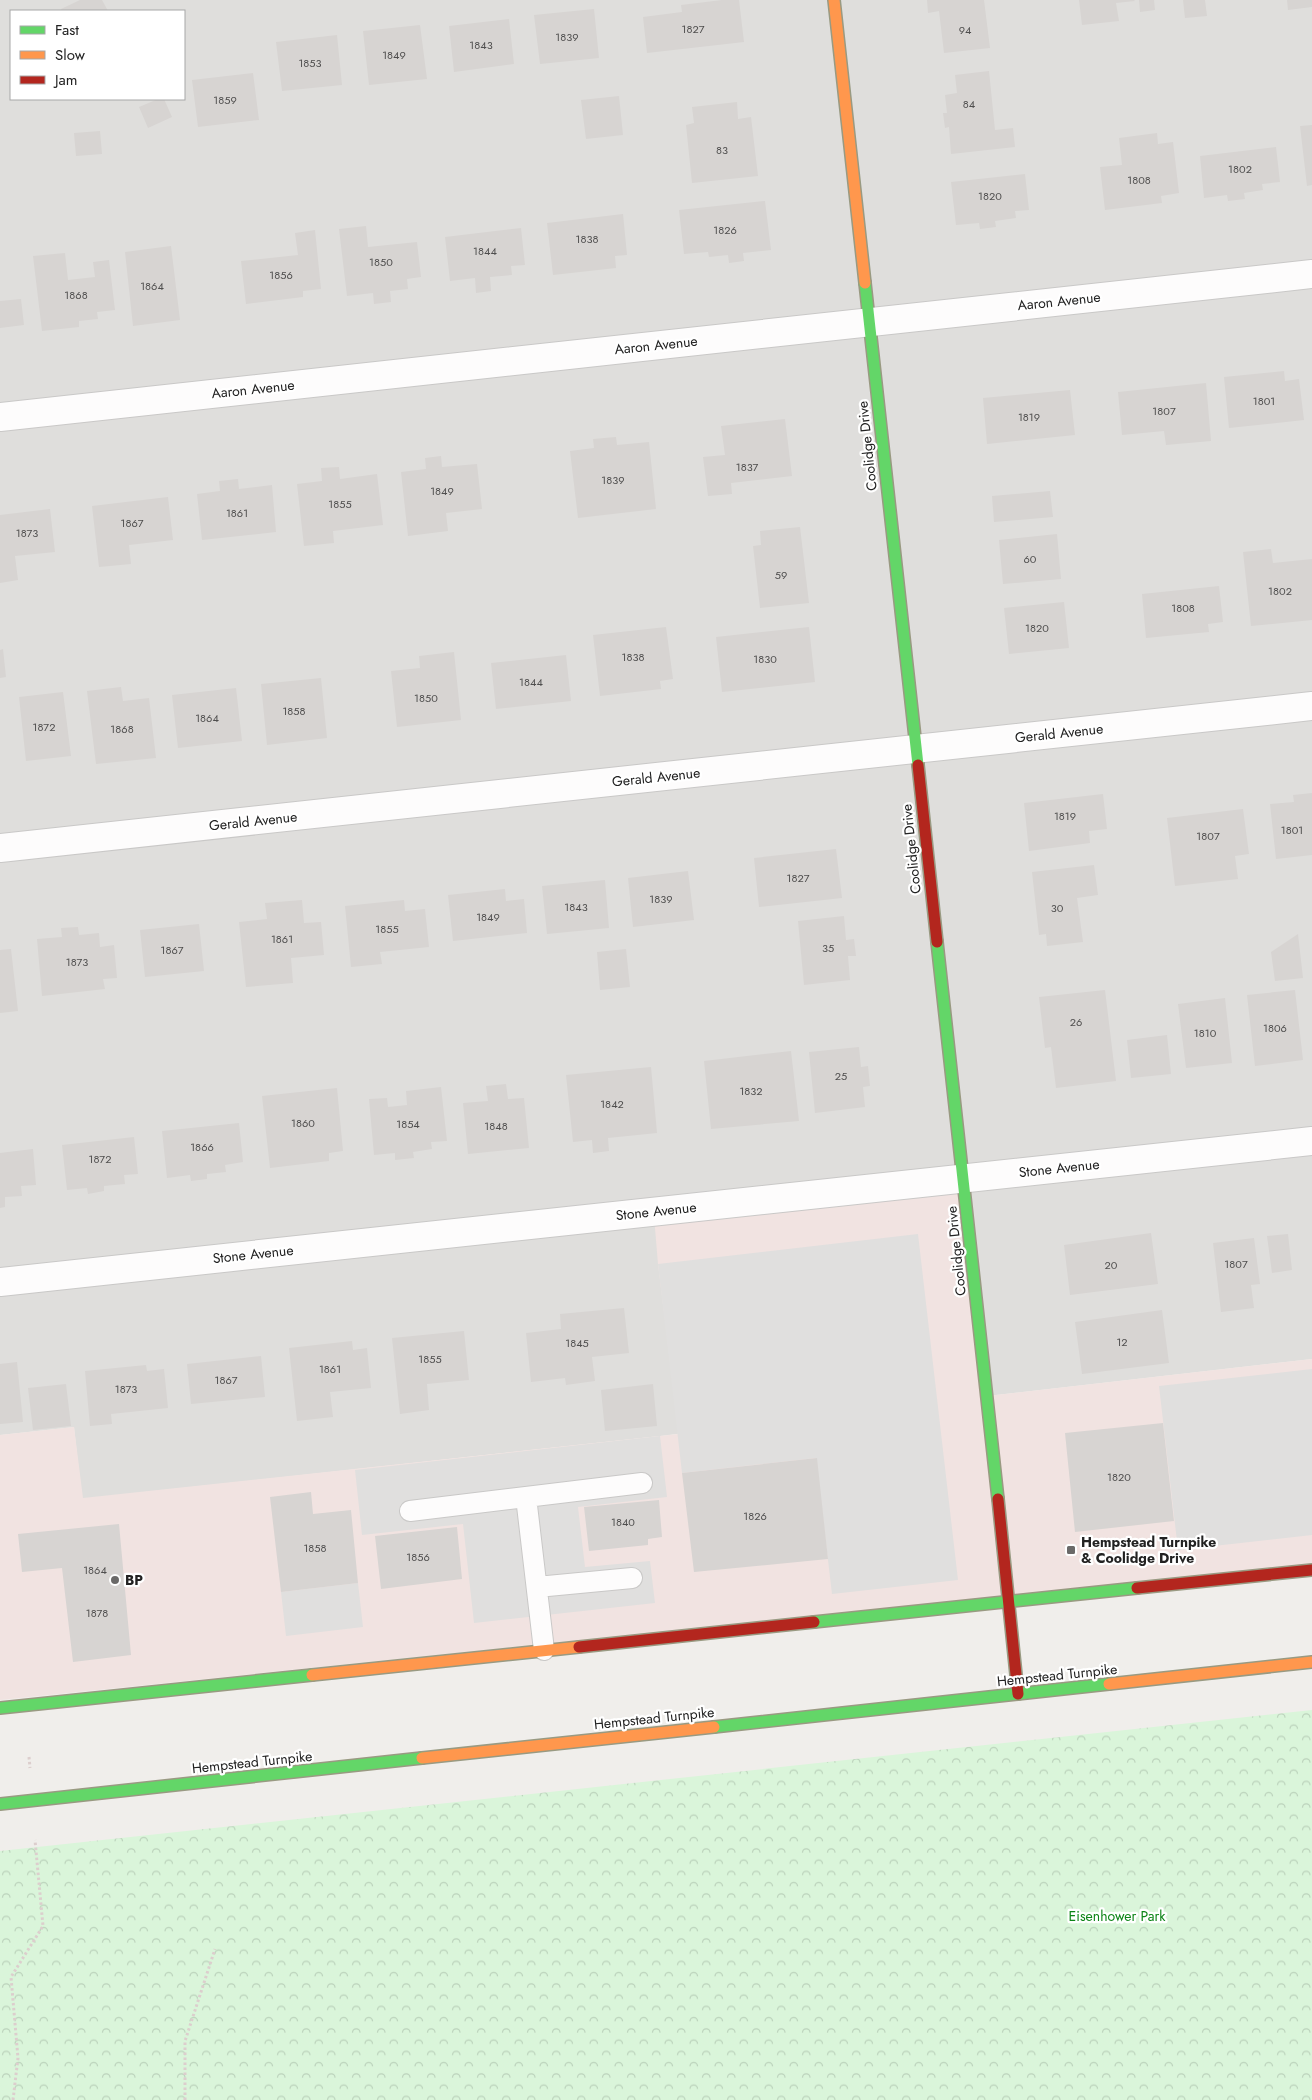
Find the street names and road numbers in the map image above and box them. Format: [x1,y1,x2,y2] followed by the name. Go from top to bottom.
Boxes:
[1016,287,1102,315] street label: Aaron Avenue
[613,331,699,359] street label: Aaron Avenue
[210,375,296,403] street label: Aaron Avenue
[852,400,882,492] street label: Coolidge Drive
[1014,718,1104,748] street label: Gerald Avenue
[611,762,701,792] street label: Gerald Avenue
[896,803,926,895] street label: Coolidge Drive
[208,806,298,836] street label: Gerald Avenue
[1018,1154,1100,1182] street label: Stone Avenue
[615,1197,697,1225] street label: Stone Avenue
[941,1205,971,1297] street label: Coolidge Drive
[212,1240,294,1268] street label: Stone Avenue
[996,1659,1118,1691] street label: Hempstead Turnpike
[593,1702,715,1734] street label: Hempstead Turnpike
[191,1746,313,1778] street label: Hempstead Turnpike

